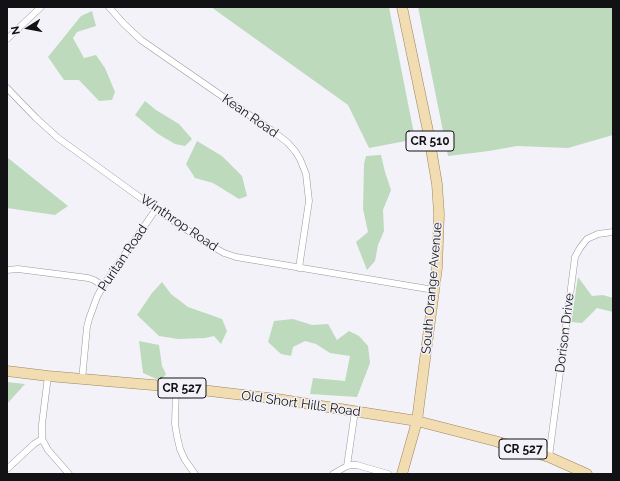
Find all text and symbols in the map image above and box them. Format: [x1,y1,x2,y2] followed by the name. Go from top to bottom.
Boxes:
[8,8,48,48] north arrow
[9,25,23,36] text: N
[219,91,281,141] street label: Kean Road
[406,131,454,151] road number: CR 510
[137,191,221,255] street label: Winthrop Road
[95,222,151,294] street label: Puritan Road
[418,222,446,354] street label: South Orange Avenue
[552,292,578,374] street label: Dorison Drive
[158,378,206,398] road number: CR 527
[240,388,362,420] street label: Old Short Hills Road
[499,439,547,459] road number: CR 527

